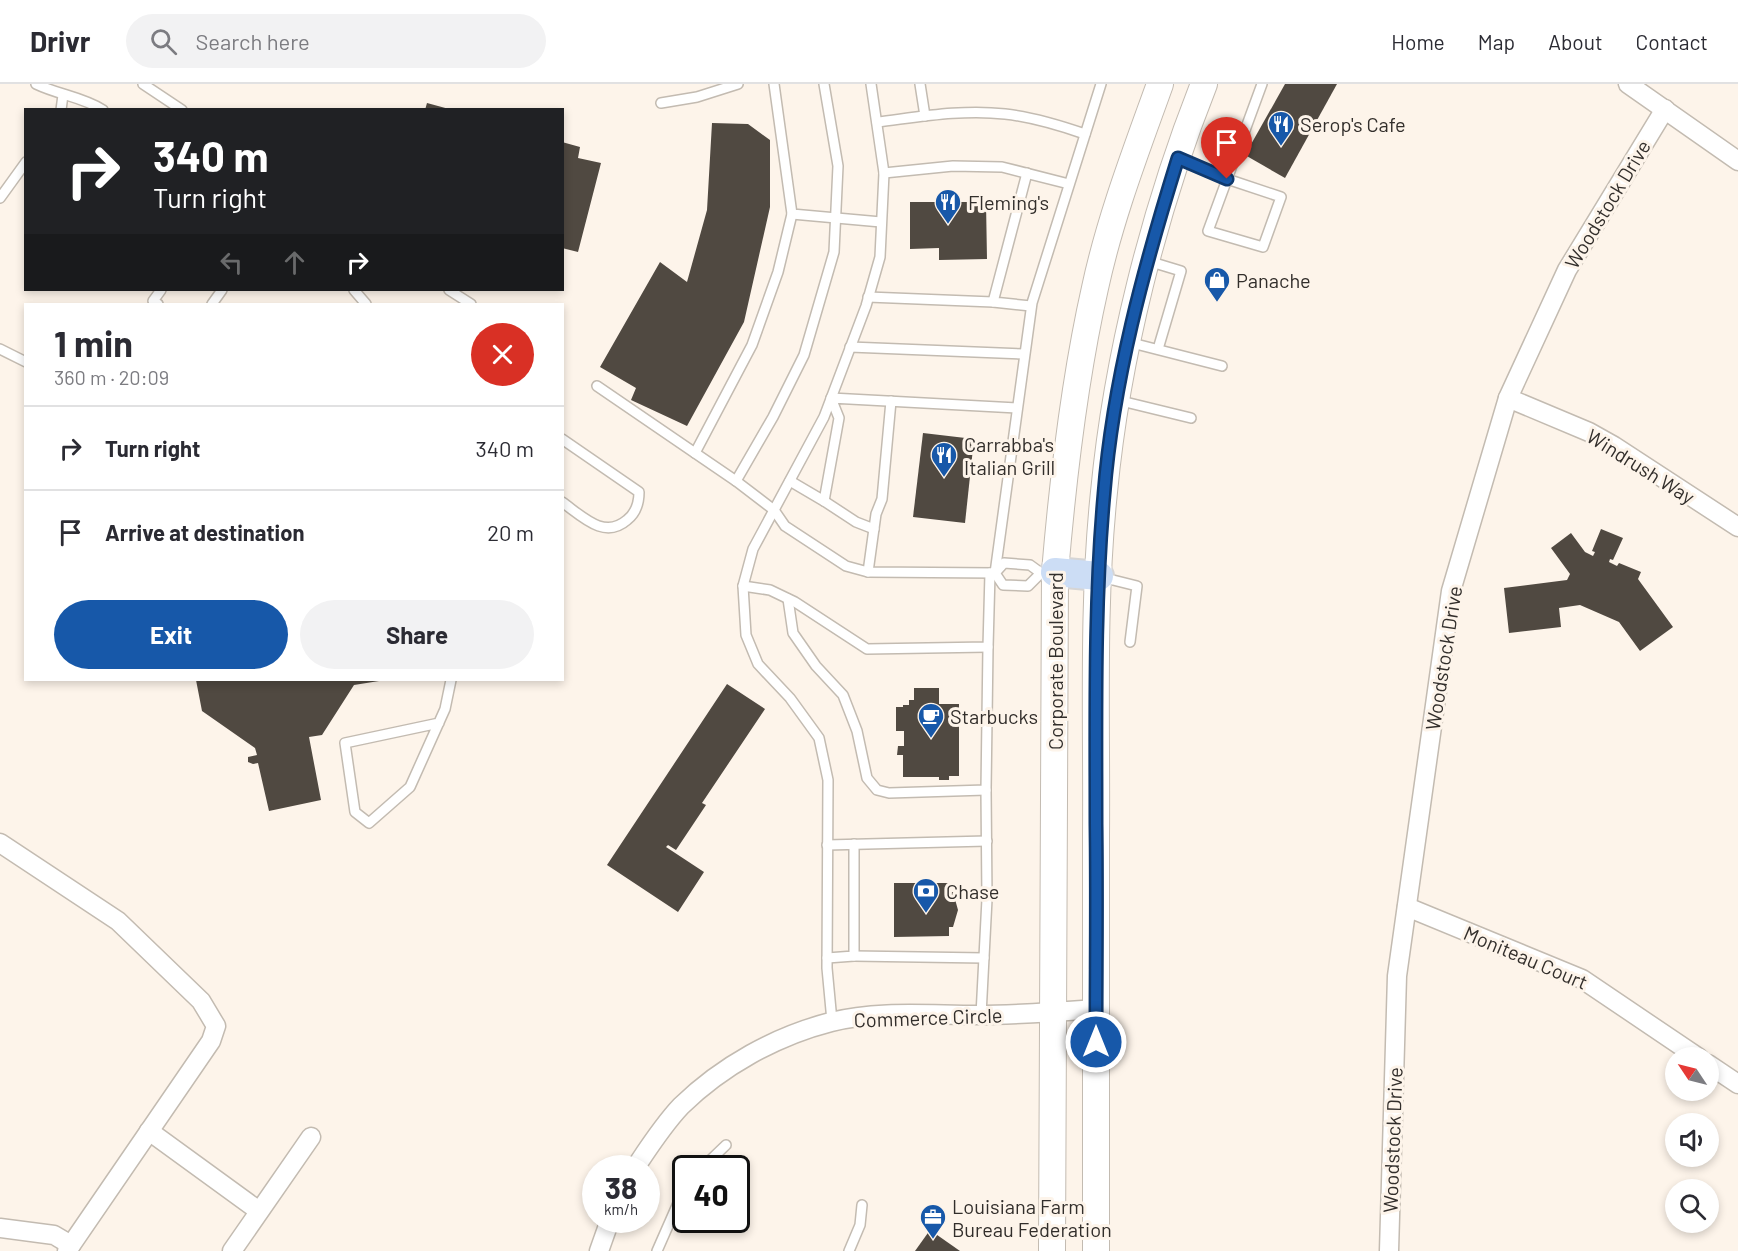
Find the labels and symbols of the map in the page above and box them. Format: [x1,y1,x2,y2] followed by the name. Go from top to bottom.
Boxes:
[1266,109,1296,147] restaurant icon: Serop's Cafe
[1300,112,1406,136] place label: Serop's Cafe
[1201,117,1252,179] pin
[1559,135,1655,273] street label: Woodstock Drive
[933,187,963,225] restaurant icon: Fleming's
[968,190,1049,214] place label: Fleming's
[1202,265,1232,303] shop icon: Panache
[1236,268,1311,292] place label: Panache
[1583,423,1699,509] street label: Windrush Way
[964,432,1055,479] place label: Carrabba's Italian Grill
[929,440,959,478] restaurant icon: Carrabba's Italian Grill
[1043,572,1067,750] street label: Corporate Boulevard
[1420,584,1466,732] street label: Woodstock Drive
[916,701,946,739] cafe icon: Starbucks
[950,704,1038,728] place label: Starbucks
[911,876,941,914] bank icon: Chase
[946,879,999,903] place label: Chase
[1460,920,1592,994] street label: Moniteau Court
[853,1002,1003,1032] street label: Commerce Circle
[1064,1010,1128,1074] position arrow
[1665,1047,1719,1101] north arrow
[1377,1067,1407,1213] street label: Woodstock Drive
[672,1155,750,1233] speed limit sign: 40
[952,1194,1112,1241] place label: Louisiana Farm Bureau Federation
[918,1202,948,1240] office icon: Louisiana Farm Bureau Federation

